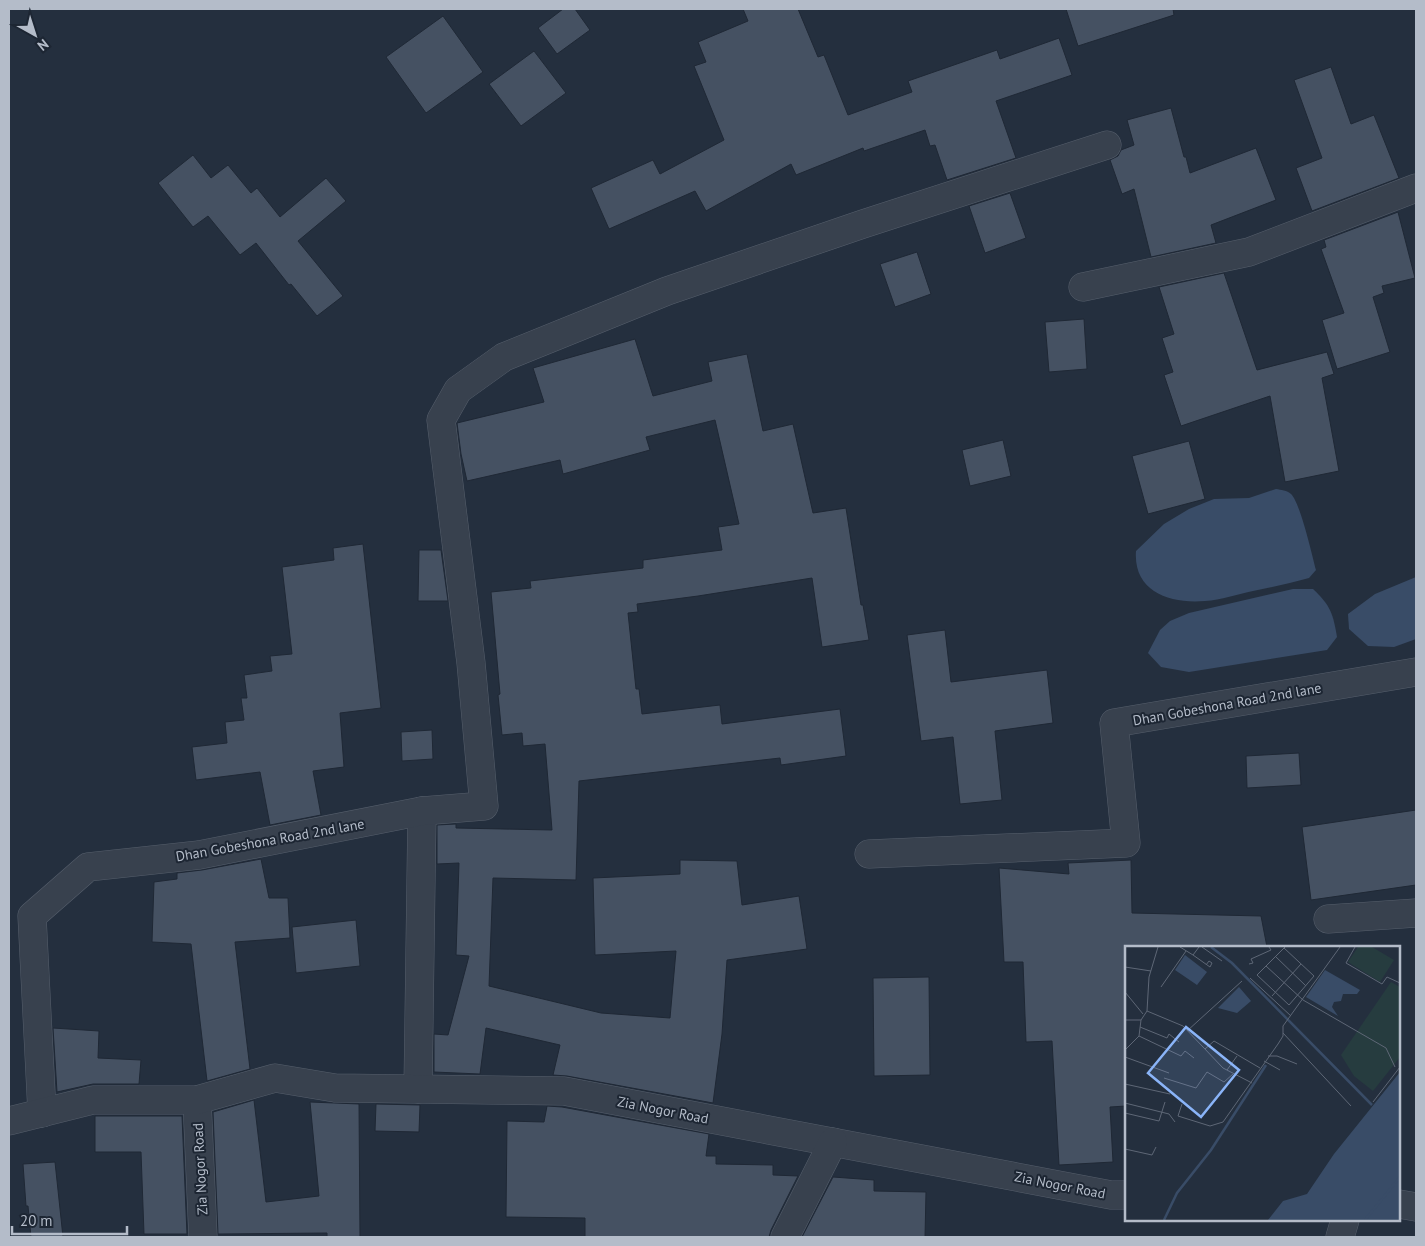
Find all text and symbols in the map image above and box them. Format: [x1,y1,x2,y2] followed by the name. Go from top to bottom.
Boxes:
[10,10,60,60] north arrow
[34,35,52,55] text: N
[1131,679,1323,729] street label: Dhan Gobeshona Road 2nd lane
[174,815,366,865] street label: Dhan Gobeshona Road 2nd lane
[1125,946,1400,1221] inset map
[616,1092,710,1128] street label: Zia Nogor Road
[189,1123,211,1215] street label: Zia Nogor Road
[1013,1167,1107,1203] street label: Zia Nogor Road
[12,1204,128,1236] scale bar
[20,1211,53,1230] text: 20 m

